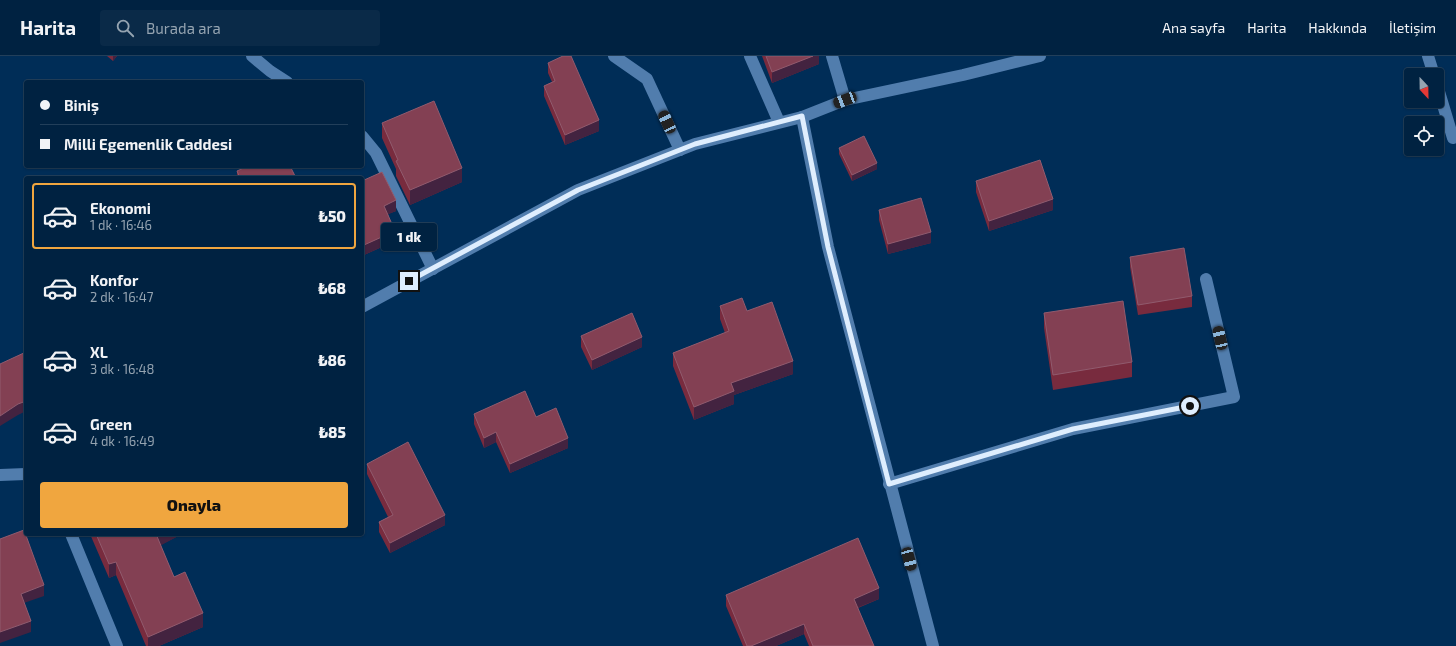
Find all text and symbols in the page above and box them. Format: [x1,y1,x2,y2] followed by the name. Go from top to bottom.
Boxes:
[100,10,380,46] search box
[20,16,76,39] text: Harita
[114,17,136,39] icon: search
[146,19,221,37] text: Burada ara
[1162,19,1225,36] text: Ana sayfa
[1247,19,1286,36] text: Harita
[1308,19,1367,36] text: Hakkında
[1389,19,1436,36] text: İletişim
[1404,68,1444,108] north arrow
[1404,68,1444,156] map controls
[832,90,858,110] car
[64,96,99,114] text: Biniş
[656,109,678,135] car
[1404,116,1444,156] button: locate
[64,135,232,153] text: Milli Egemenlik Caddesi
[42,198,78,234] icon: car
[90,199,151,217] text: Ekonomi
[319,207,346,225] text: ₺50
[90,217,152,233] text: 1 dk · 16:46
[381,223,437,251] callout: 1 dk
[397,229,421,245] text: 1 dk
[42,270,78,306] icon: car
[90,271,138,289] text: Konfor
[400,272,418,290] route end
[318,279,346,297] text: ₺68
[90,289,153,305] text: 2 dk · 16:47
[1211,325,1229,351] car
[42,342,78,378] icon: car
[90,343,108,361] text: XL
[318,351,346,369] text: ₺86
[90,361,155,377] text: 3 dk · 16:48
[1181,397,1199,415] route start
[42,414,78,450] icon: car
[90,415,132,433] text: Green
[319,423,346,441] text: ₺85
[90,433,155,449] text: 4 dk · 16:49
[40,482,348,528] button: Onayla
[900,546,918,572] car

